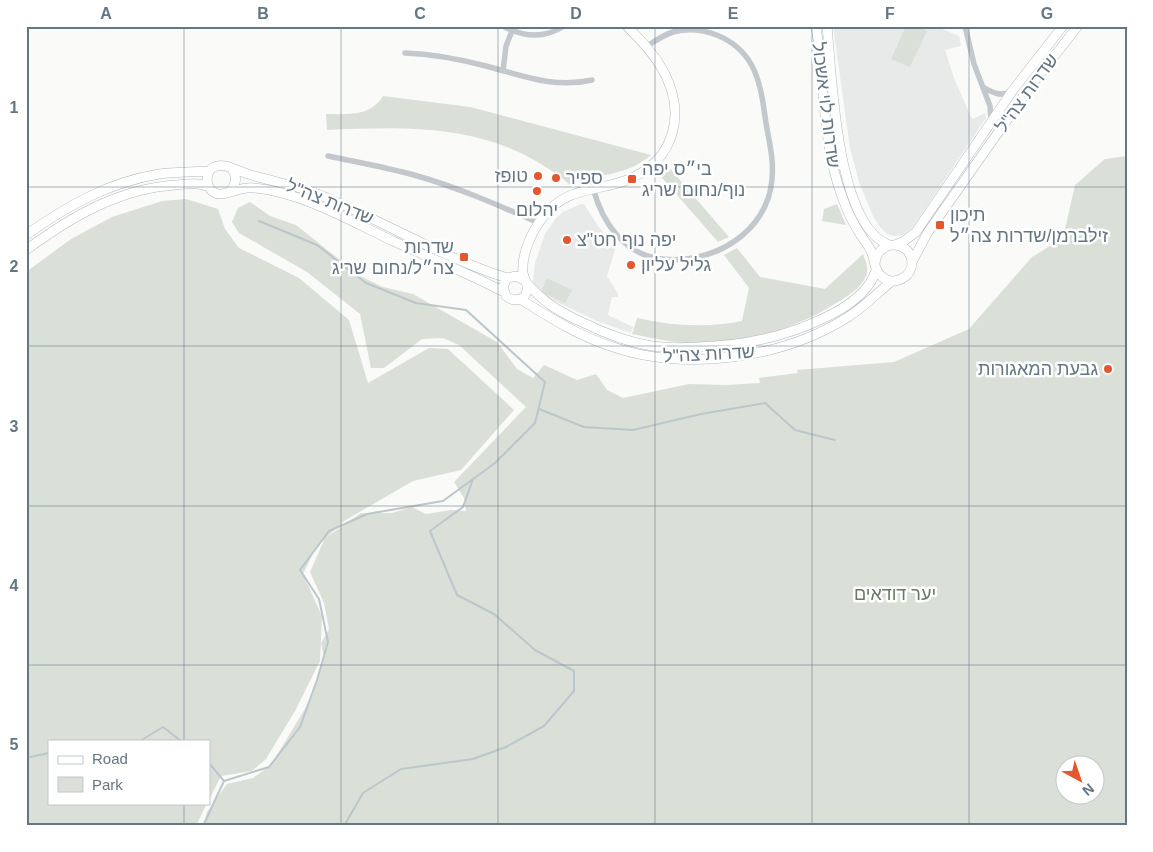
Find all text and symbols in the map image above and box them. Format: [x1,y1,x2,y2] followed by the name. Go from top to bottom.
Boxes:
[100,5,112,22] text: A
[257,5,269,22] text: B
[414,5,426,22] text: C
[570,5,582,22] text: D
[728,5,739,22] text: E
[885,5,895,22] text: F
[1041,5,1053,22] text: G
[808,41,844,169] street label: שדרות לוי אשכול
[992,50,1062,136] street label: שדרות צה"ל
[10,99,19,116] text: 1
[642,159,745,200] place label: בי״ס יפה נוף/נחום שריג
[495,166,528,186] place label: טופז
[566,168,603,188] place label: ספיר
[532,170,544,182] marker: טופז
[550,172,562,184] marker: ספיר
[626,173,638,185] marker: בי״ס יפה נוף/נחום שריג
[284,175,376,229] street label: שדרות צה"ל
[531,185,543,197] marker: יהלום
[516,200,558,220] place label: יהלום
[950,205,1108,246] place label: תיכון זילברמן/שדרות צה״ל
[934,219,946,231] marker: תיכון זילברמן/שדרות צה״ל
[577,230,676,250] place label: יפה נוף חט"צ
[561,234,573,246] marker: יפה נוף חט"צ
[332,237,454,278] place label: שדרות צה״ל/נחום שריג
[458,251,470,263] marker: שדרות צה״ל/נחום שריג
[641,255,711,275] place label: גליל עליון
[10,258,19,275] text: 2
[625,259,637,271] marker: גליל עליון
[663,342,755,366] street label: שדרות צה"ל
[978,359,1098,379] place label: גבעת המאגורות
[1102,363,1114,375] marker: גבעת המאגורות
[10,418,19,435] text: 3
[10,577,19,594] text: 4
[854,584,936,604] park label: יער דודאים
[10,736,19,753] text: 5
[48,740,210,804] legend
[92,750,128,767] text: Road
[1056,754,1106,804] north arrow
[92,776,123,793] text: Park
[1079,781,1097,799] text: N

